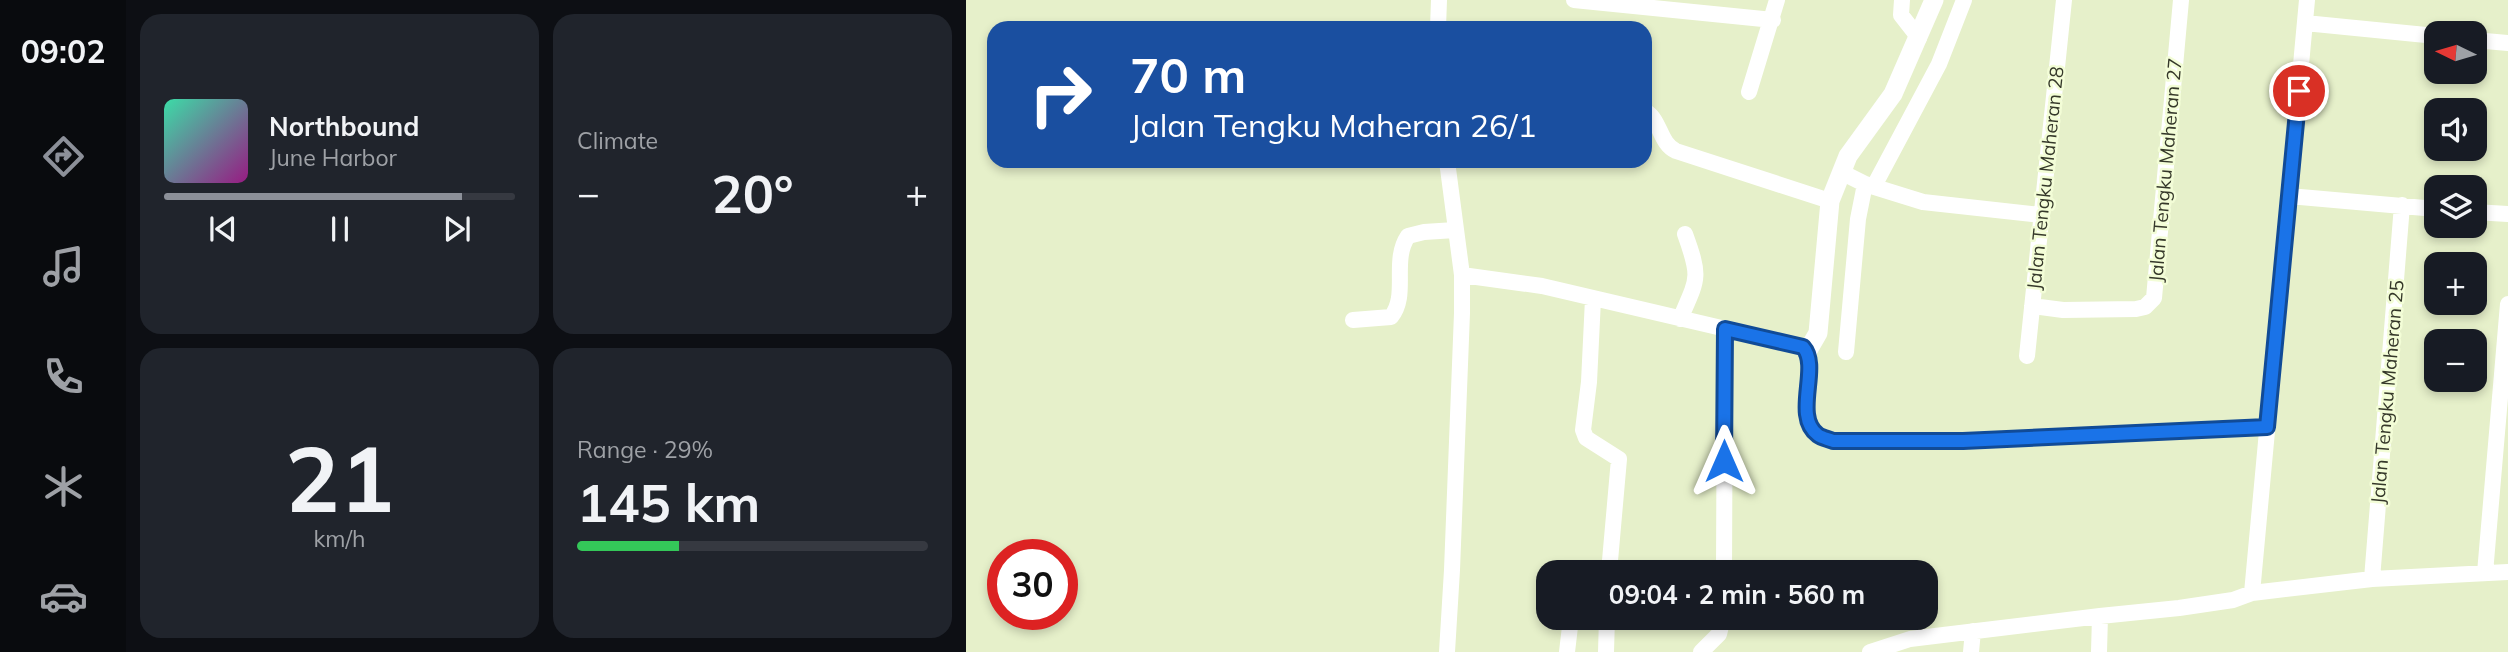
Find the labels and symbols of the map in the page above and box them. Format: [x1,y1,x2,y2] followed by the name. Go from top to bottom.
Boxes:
[2424,21,2487,84] north arrow
[2143,57,2187,283] street label: Jalan Tengku Maheran 27
[2269,61,2329,121] pin
[2021,65,2069,291] street label: Jalan Tengku Maheran 28
[2365,279,2409,505] street label: Jalan Tengku Maheran 25
[1687,424,1761,498] position arrow
[987,539,1078,630] speed limit sign: 30

